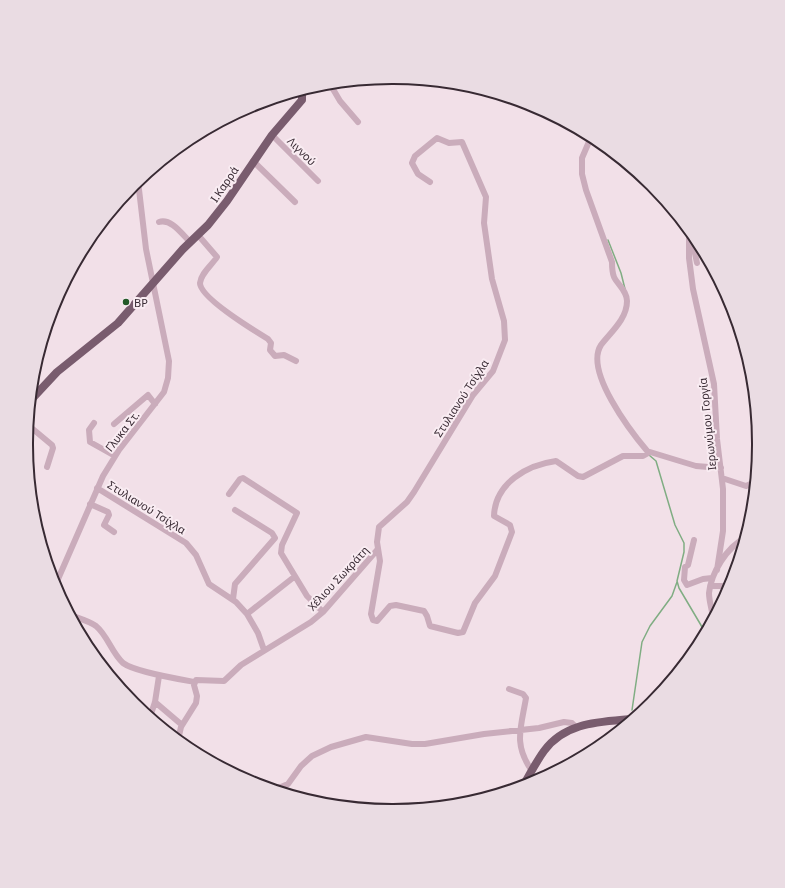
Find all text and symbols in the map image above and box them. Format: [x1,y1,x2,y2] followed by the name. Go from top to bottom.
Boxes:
[284,133,320,169] street label: Λιγνού
[206,163,242,205] street label: Ι.Καρρά
[134,295,148,310] place label: BP
[121,297,131,307] marker: BP
[430,356,492,440] street label: Στυλιανού Τσίχλα
[695,377,719,471] street label: Ιερωνύμου Γοργία
[101,408,143,454] street label: Γλυκα Στ.
[105,477,189,537] street label: Στυλιανού Τσίχλα
[304,542,372,614] street label: Χέλιου Σωκράτη

